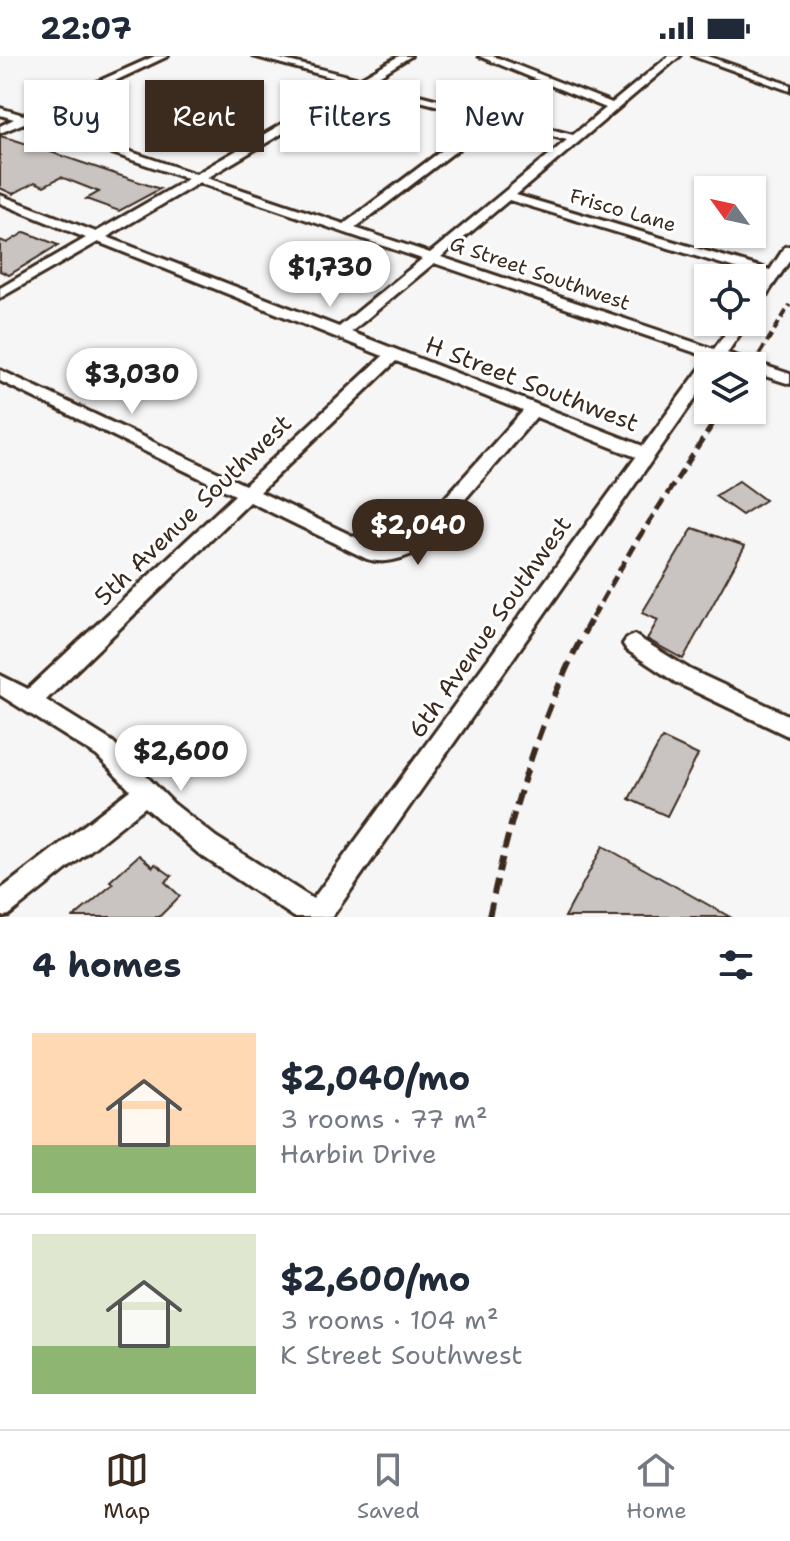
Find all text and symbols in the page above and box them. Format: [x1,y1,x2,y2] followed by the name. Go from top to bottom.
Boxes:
[40,8,132,49] text: 22:07
[24,80,129,152] chip: Buy
[145,80,264,152] chip: Rent
[280,80,420,152] chip: Filters
[436,80,553,152] chip: New
[694,176,766,248] north arrow
[694,176,766,424] map controls
[567,182,679,238] street label: Frisco Lane
[446,230,634,316] street label: G Street Southwest
[265,241,395,309] pin: $1,730
[287,249,373,284] text: $1,730
[694,264,766,336] button: locate
[421,329,643,439] street label: H Street Southwest
[67,348,197,416] pin: $3,030
[694,352,766,424] button: layers
[84,356,180,391] text: $3,030
[88,407,298,613] street label: 5th Avenue Southwest
[353,499,483,567] pin: $2,040
[370,507,466,542] text: $2,040
[401,510,579,744] street label: 6th Avenue Southwest
[116,725,246,793] pin: $2,600
[133,733,229,768] text: $2,600
[32,942,181,988] text: 4 homes
[714,943,758,987] icon: filters
[280,1055,470,1101] text: $2,040/mo
[96,1065,192,1161] icon: home
[280,1101,488,1136] text: 3 rooms · 77 m²
[280,1136,437,1171] text: Harbin Drive
[280,1256,471,1302] text: $2,600/mo
[96,1266,192,1362] icon: home
[280,1302,499,1337] text: 3 rooms · 104 m²
[280,1337,523,1372] text: K Street Southwest
[103,1448,150,1525] tab: Map
[357,1448,420,1525] tab: Saved
[626,1448,687,1525] tab: Home

